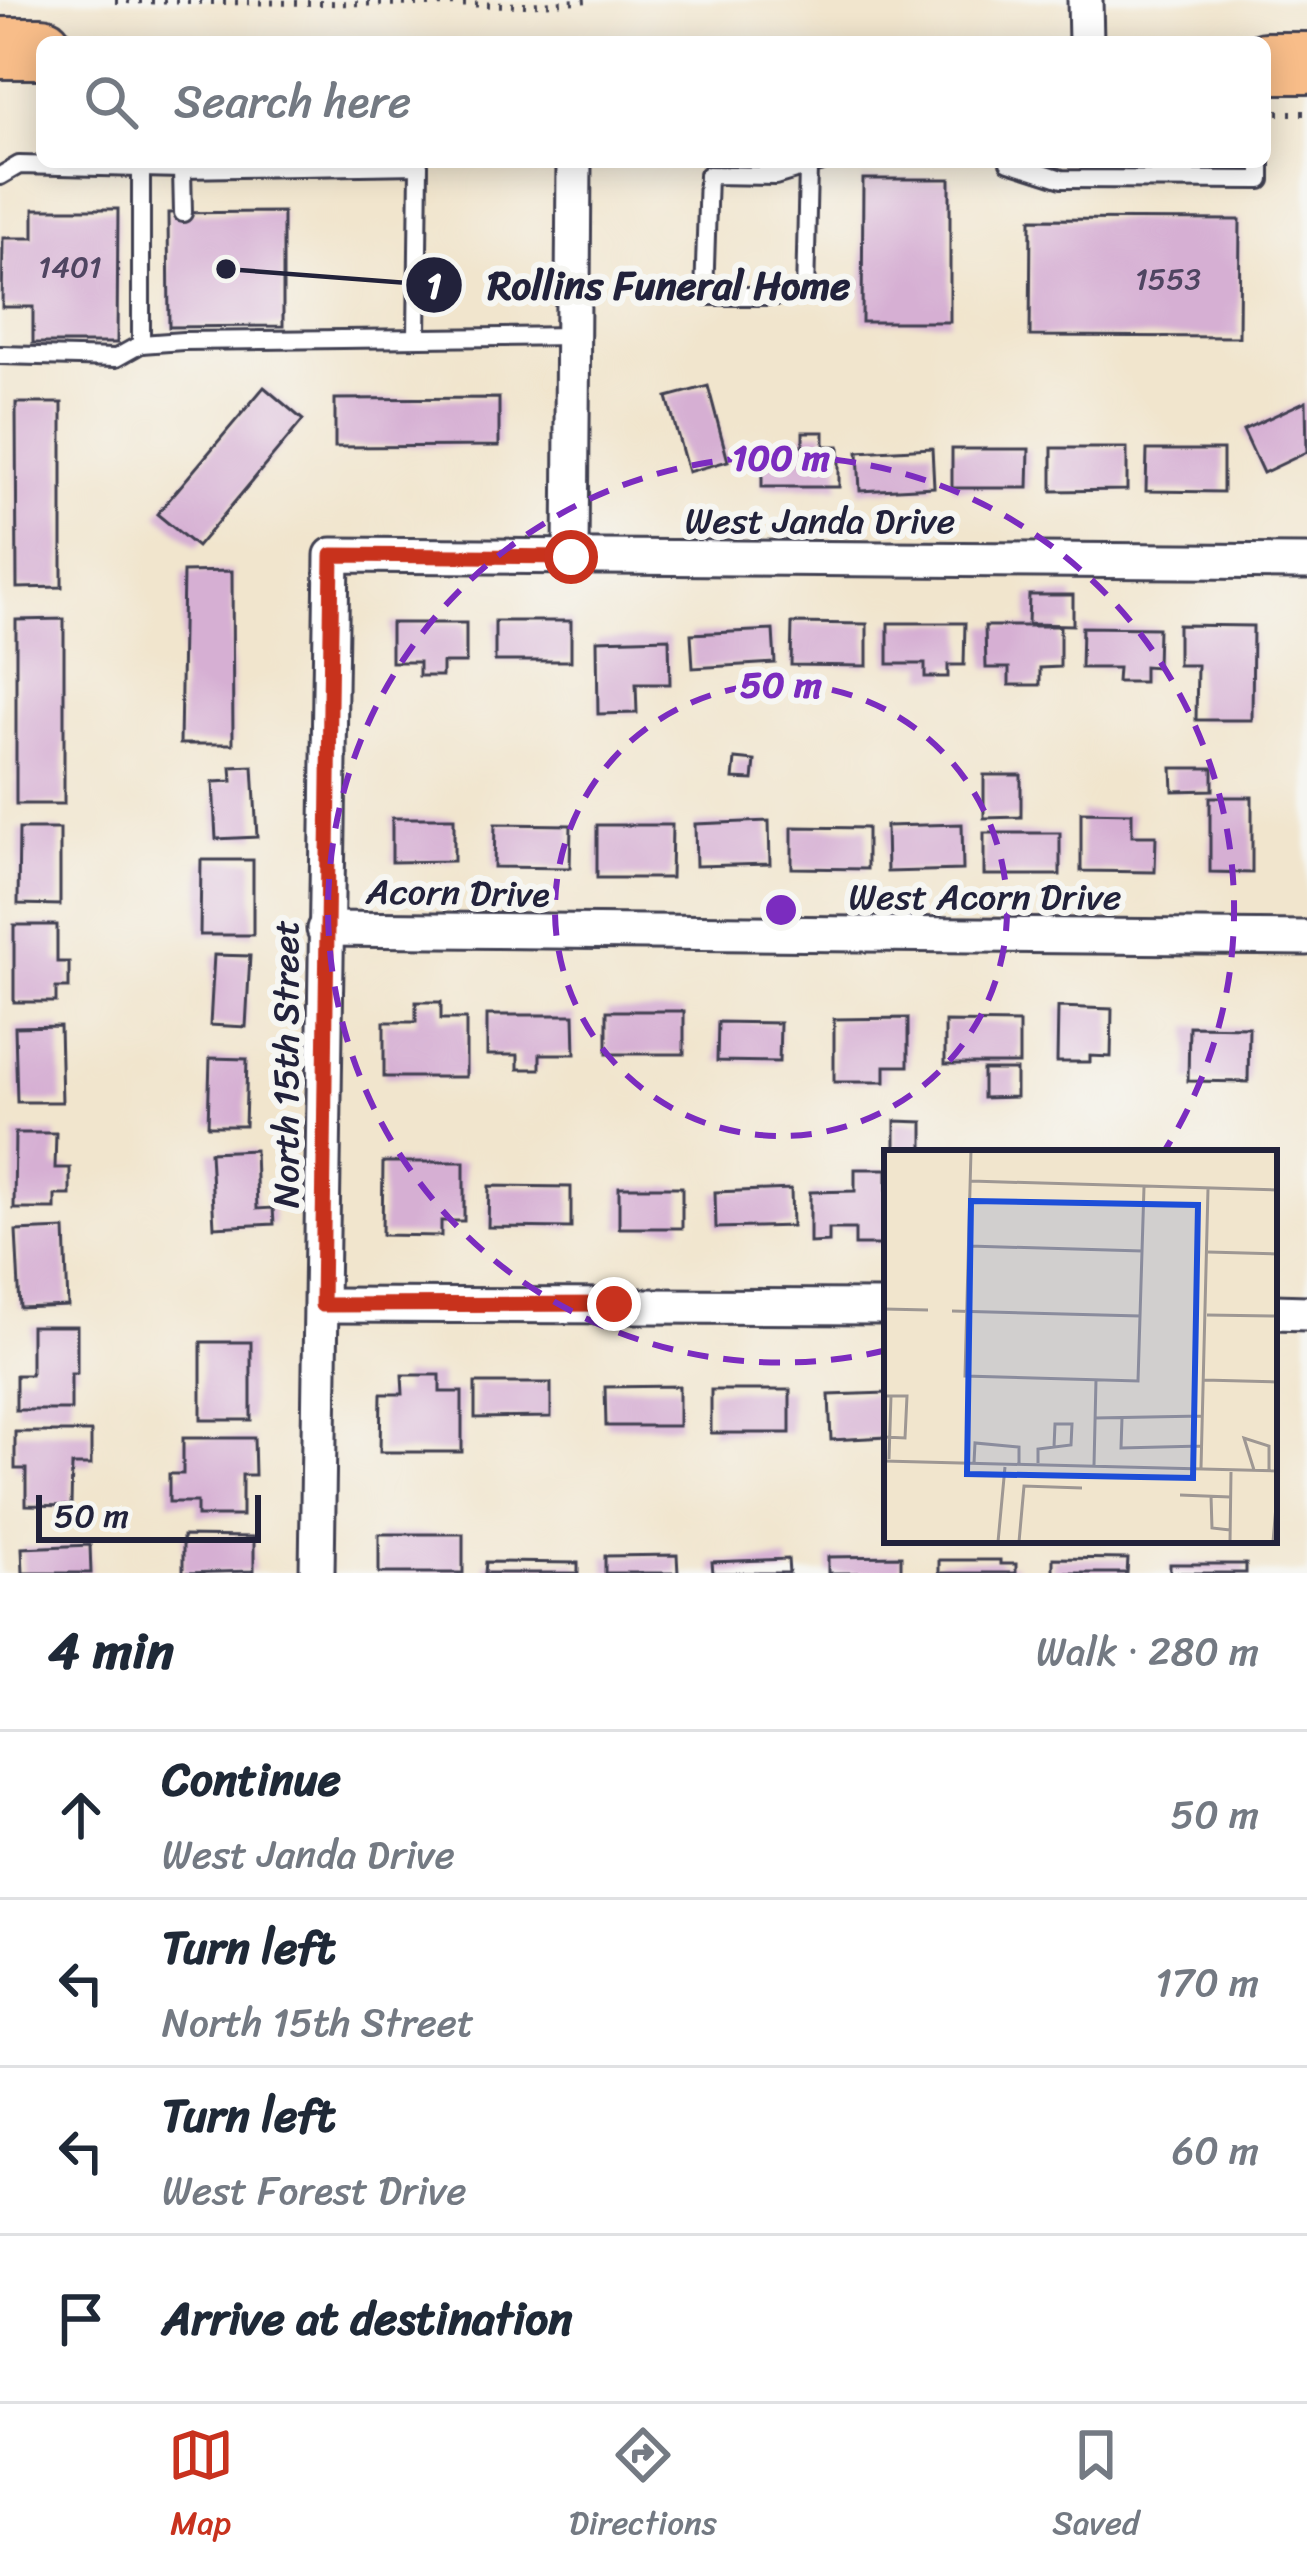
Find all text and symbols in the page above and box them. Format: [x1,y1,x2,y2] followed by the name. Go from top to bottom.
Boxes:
[36,36,1271,168] search box
[174,62,411,142] text: Search here
[78,69,144,135] icon: search
[38,240,102,294] house number: 1401
[404,248,875,323] callout: Rollins Funeral Home
[487,251,850,320] text: Rollins Funeral Home
[1135,252,1201,306] house number: 1553
[426,254,442,318] text: 1
[732,426,830,490] text: 100 m
[685,489,955,553] street label: West Janda Drive
[544,530,598,584] route start
[740,653,822,717] text: 50 m
[365,859,550,927] street label: Acorn Drive
[849,865,1121,929] street label: West Acorn Drive
[760,889,802,931] centre of rings
[254,920,318,1208] street label: North 15th Street
[884,1150,1277,1543] inset map
[587,1277,641,1331] route end
[54,1487,129,1545] text: 50 m
[36,1489,261,1542] scale bar
[48,1606,174,1696] text: 4 min
[1036,1617,1259,1686] text: Walk · 280 m
[162,1740,341,1820] text: Continue
[1170,1780,1259,1849] text: 50 m
[48,1782,114,1848] icon: ahead
[162,1820,455,1889] text: West Janda Drive
[162,1908,335,1988] text: Turn left
[1155,1948,1259,2017] text: 170 m
[48,1950,114,2016] icon: left
[162,1988,474,2057] text: North 15th Street
[162,2076,335,2156] text: Turn left
[1172,2116,1259,2185] text: 60 m
[48,2118,114,2184] icon: left
[162,2156,466,2225] text: West Forest Drive
[162,2279,572,2359] text: Arrive at destination
[48,2286,114,2352] icon: arrive
[168,2422,234,2552] tab: Map
[569,2422,717,2552] tab: Directions
[1052,2422,1139,2552] tab: Saved

